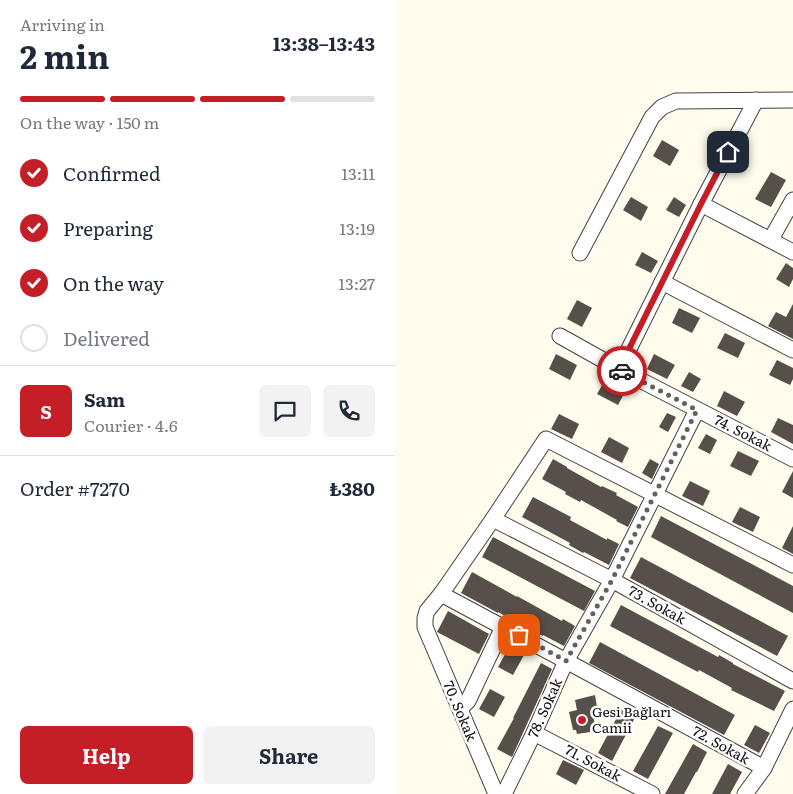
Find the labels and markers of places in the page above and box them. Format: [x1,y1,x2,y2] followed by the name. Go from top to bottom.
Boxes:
[707,131,749,173] pin
[498,614,540,656] pin
[592,701,672,737] place label: Gesi Bağları Camii
[576,714,588,726] marker: Gesi Bağları Camii

